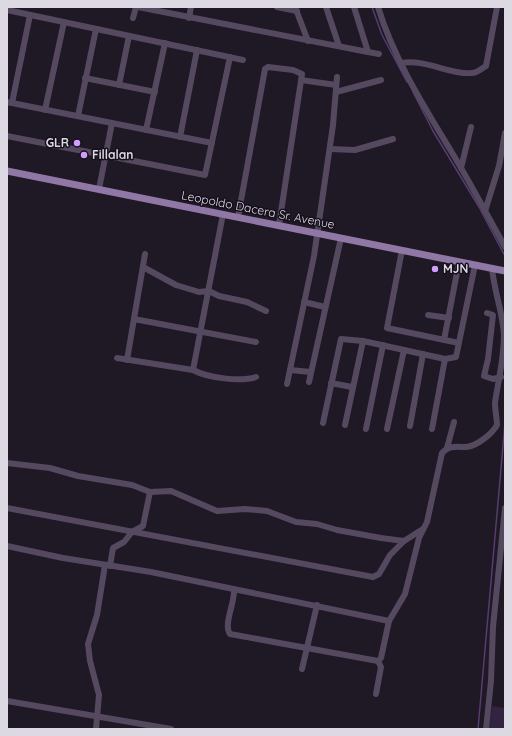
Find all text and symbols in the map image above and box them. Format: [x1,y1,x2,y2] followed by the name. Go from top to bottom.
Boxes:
[46,135,69,150] place label: GLR
[72,138,82,148] marker: GLR
[92,147,134,162] place label: Fillalan
[79,150,89,160] marker: Fillalan
[180,187,336,232] street label: Leopoldo Dacera Sr. Avenue
[443,261,468,276] place label: MJN
[430,264,440,274] marker: MJN

